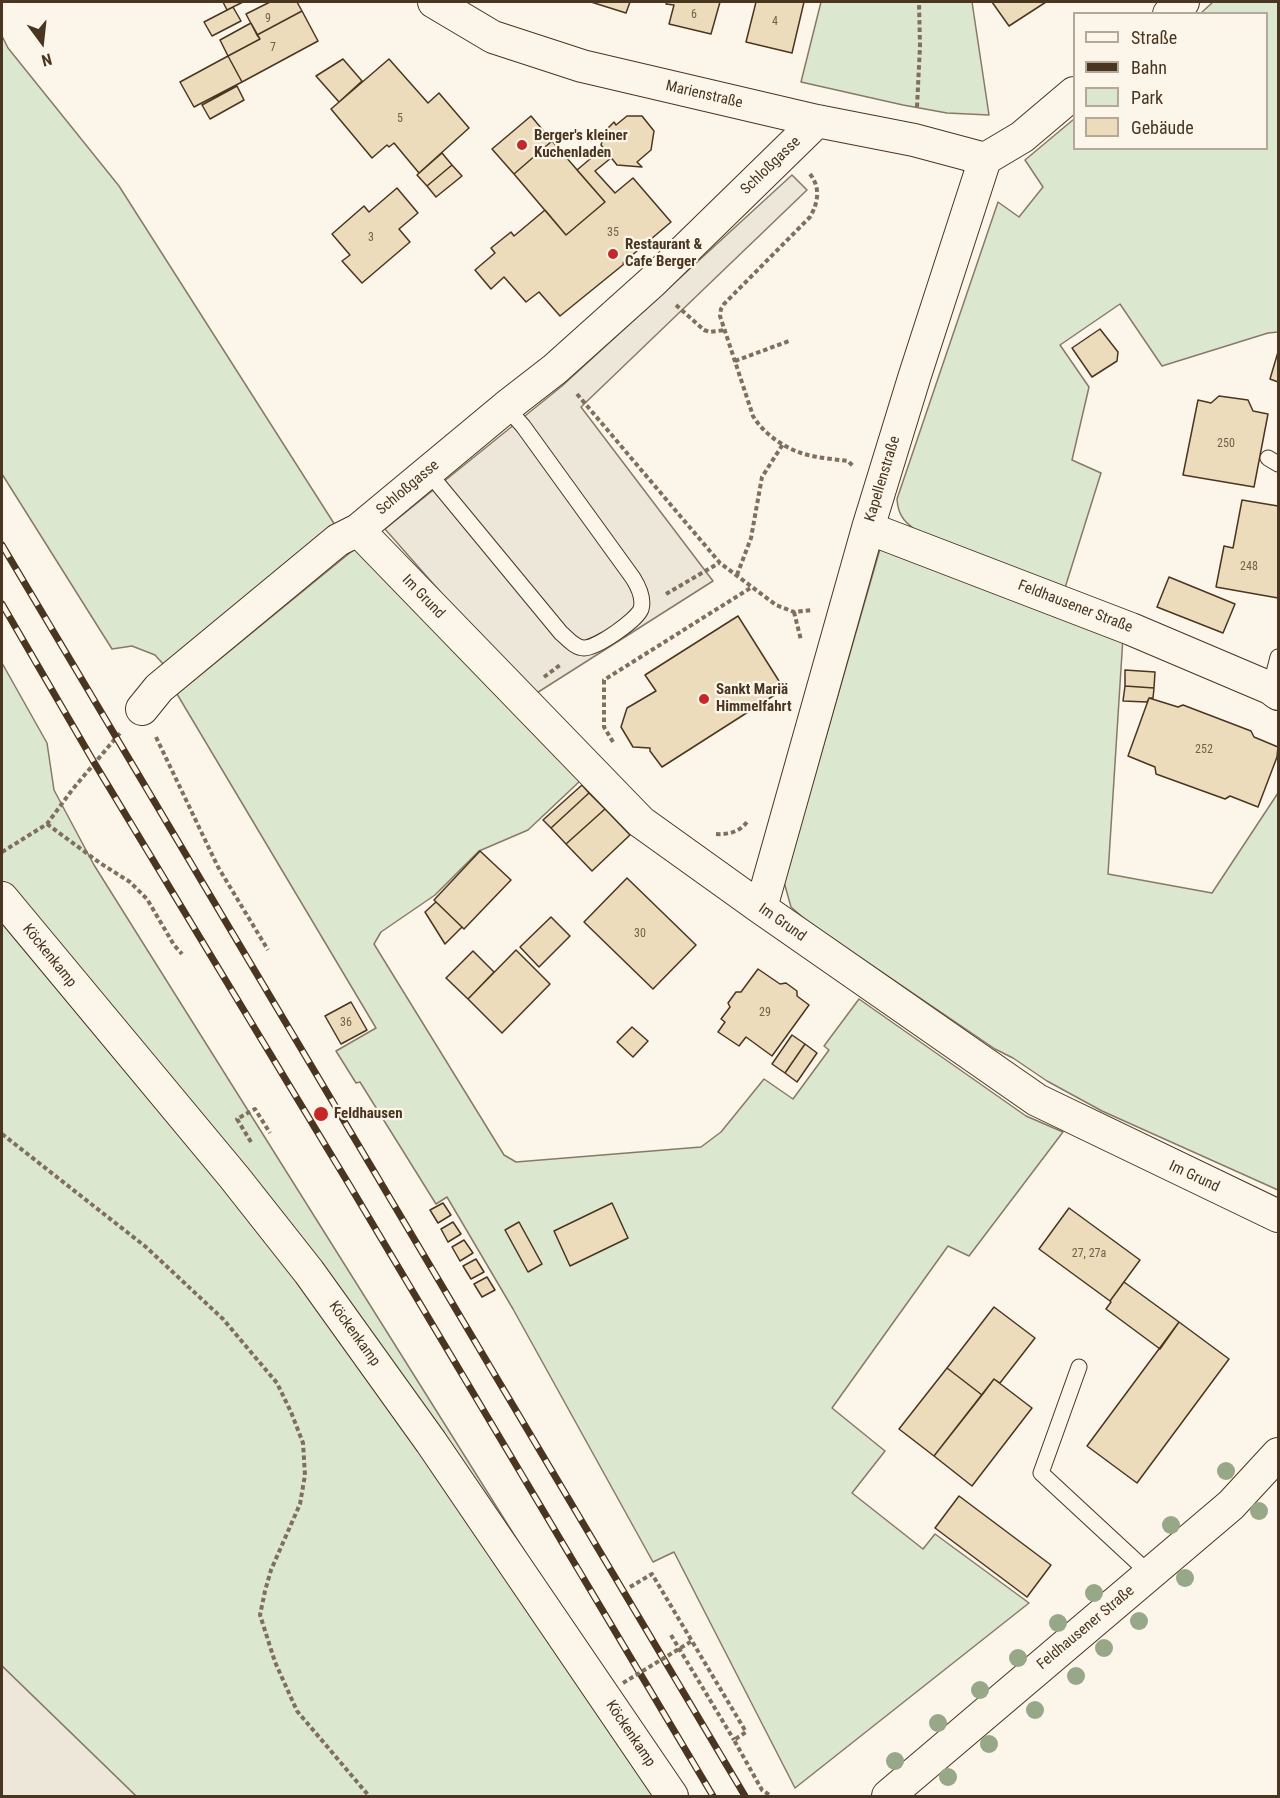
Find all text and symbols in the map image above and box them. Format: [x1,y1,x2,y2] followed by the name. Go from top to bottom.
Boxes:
[691,8,697,22] house number: 6
[12,12,72,72] north arrow
[265,12,271,26] house number: 9
[1073,12,1268,150] legend
[772,15,778,29] house number: 4
[1131,27,1177,48] text: Straße
[270,41,276,55] house number: 7
[40,49,54,70] text: N
[1131,57,1167,78] text: Bahn
[664,77,744,113] street label: Marienstraße
[1131,87,1163,108] text: Park
[397,112,403,126] house number: 5
[1131,117,1194,138] text: Gebäude
[534,127,628,162] place label: Berger's kleiner Kuchenladen
[737,133,805,199] street label: Schloßgasse
[515,138,529,152] marker: Berger's kleiner Kuchenladen
[607,226,619,240] house number: 35
[368,231,374,245] house number: 3
[625,236,702,271] place label: Restaurant & Cafe Berger
[606,247,620,261] marker: Restaurant & Cafe Berger
[861,434,905,524] street label: Kapellenstraße
[1217,437,1235,451] house number: 250
[373,457,443,519] street label: Schloßgasse
[1240,560,1258,574] house number: 248
[398,571,448,623] street label: Im Grund
[1015,577,1135,637] street label: Feldhausener Straße
[716,681,791,716] place label: Sankt Mariä Himmelfahrt
[697,692,711,706] marker: Sankt Mariä Himmelfahrt
[1195,743,1213,757] house number: 252
[755,900,809,946] street label: Im Grund
[18,921,80,991] street label: Köckenkamp
[634,927,646,941] house number: 30
[759,1006,771,1020] house number: 29
[340,1016,352,1030] house number: 36
[312,1105,330,1123] marker: Feldhausen
[334,1105,403,1123] place label: Feldhausen
[1166,1157,1222,1197] street label: Im Grund
[1072,1247,1106,1261] house number: 27, 27a
[324,1298,384,1370] street label: Köckenkamp
[1034,1582,1138,1674] street label: Feldhausener Straße
[601,1697,659,1771] street label: Köckenkamp

